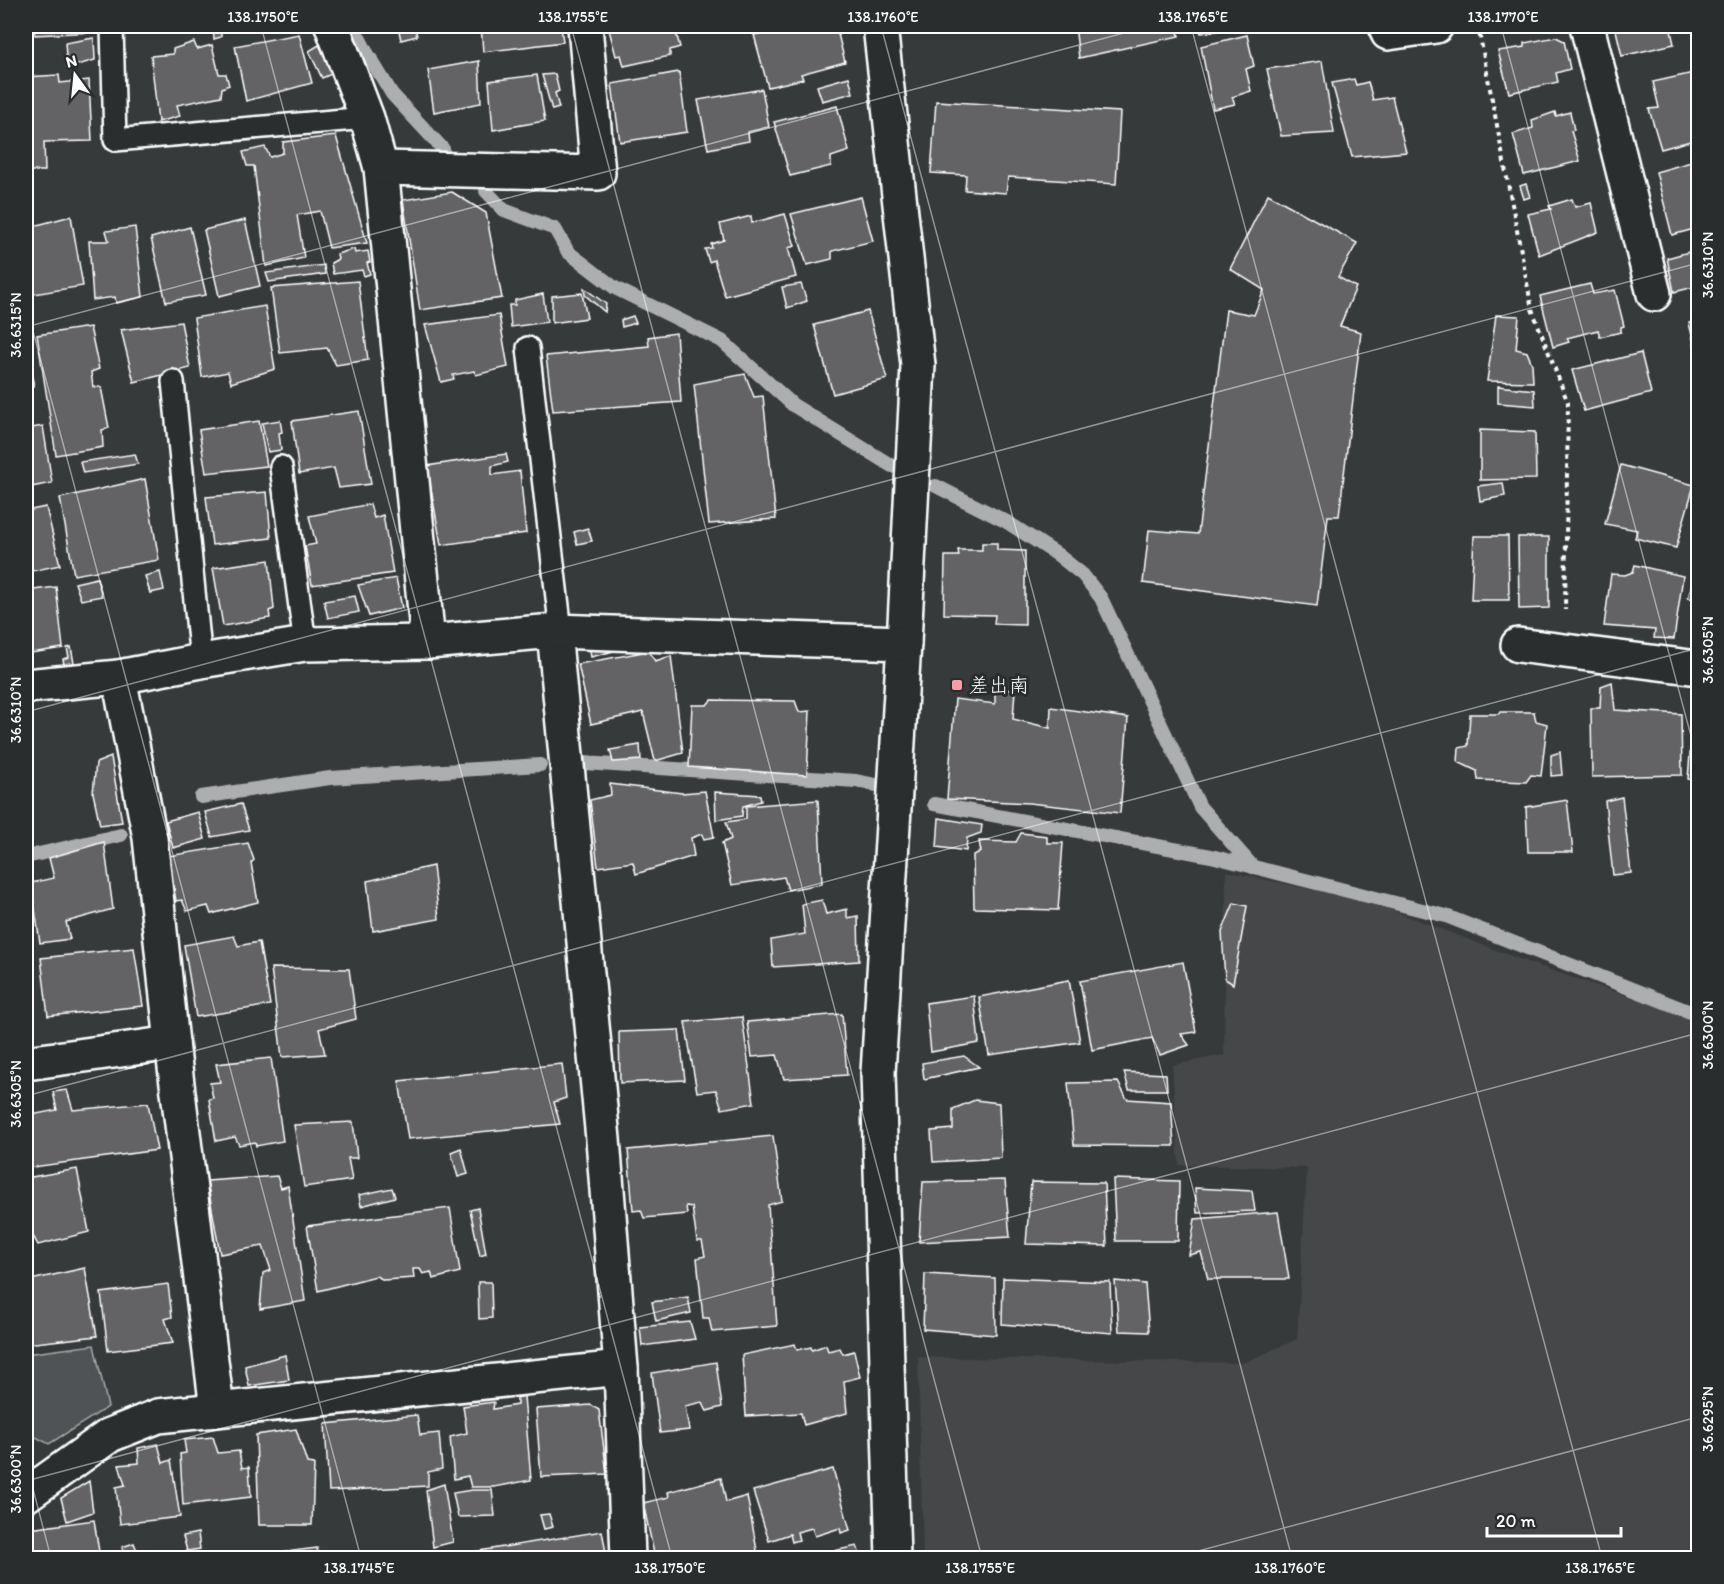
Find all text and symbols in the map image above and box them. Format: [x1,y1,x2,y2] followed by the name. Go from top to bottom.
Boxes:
[227,8,299,26] text: 138.1750°E
[538,8,608,26] text: 138.1755°E
[847,8,919,26] text: 138.1760°E
[1158,8,1228,26] text: 138.1765°E
[1468,8,1538,26] text: 138.1770°E
[45,45,105,105] north arrow
[64,50,79,72] text: N
[1699,232,1717,298] text: 36.6310°N
[7,292,25,358] text: 36.6315°N
[1699,616,1717,684] text: 36.6305°N
[969,673,1029,697] place label: 差出南
[7,677,25,743] text: 36.6310°N
[950,678,964,692] marker: 差出南
[1699,1001,1717,1069] text: 36.6300°N
[7,1060,25,1128] text: 36.6305°N
[1699,1386,1717,1452] text: 36.6295°N
[7,1445,25,1513] text: 36.6300°N
[1487,1500,1620,1538] scale bar
[1496,1510,1536,1532] text: 20 m
[323,1559,395,1577] text: 138.1745°E
[634,1559,706,1577] text: 138.1750°E
[945,1559,1015,1577] text: 138.1755°E
[1254,1559,1326,1577] text: 138.1760°E
[1565,1559,1635,1577] text: 138.1765°E

